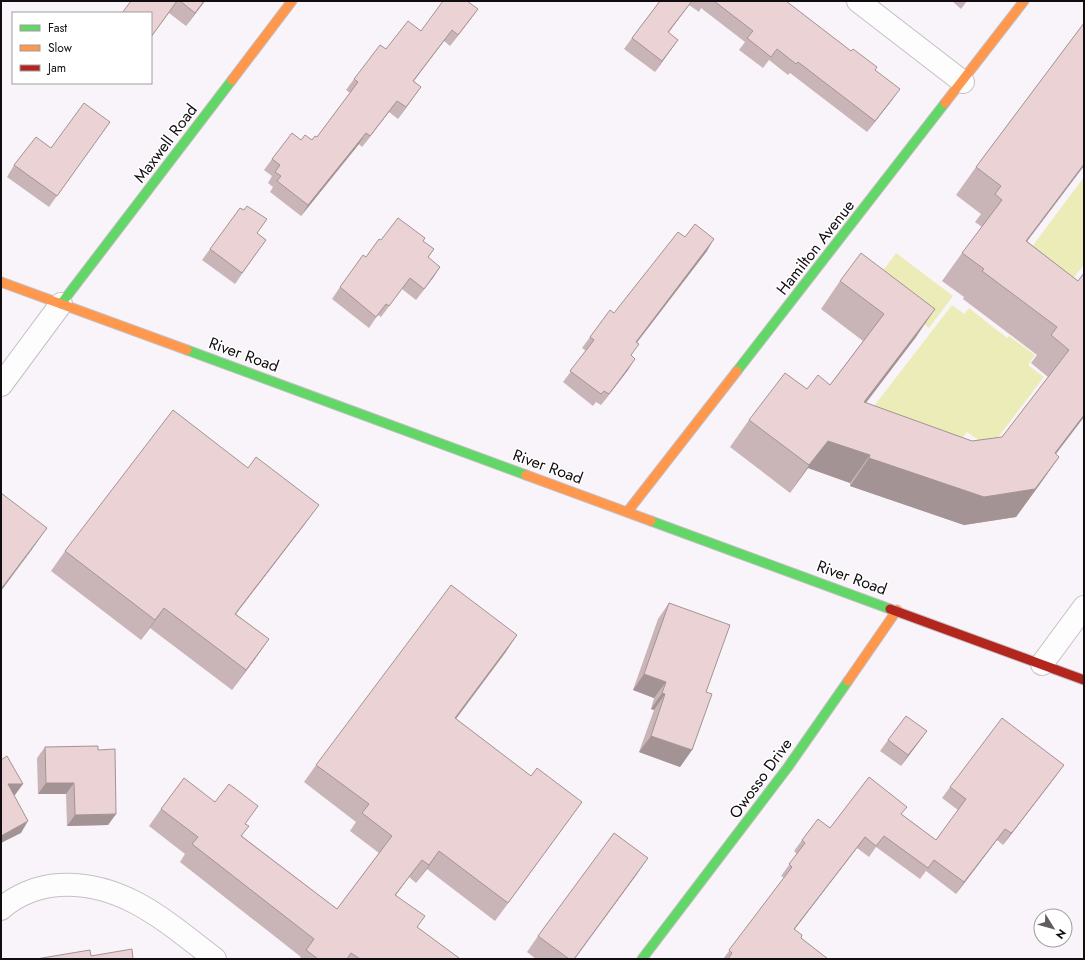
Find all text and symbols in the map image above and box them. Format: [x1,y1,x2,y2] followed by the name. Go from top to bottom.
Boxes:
[12,12,152,84] legend
[48,19,67,37] text: Fast
[48,39,73,57] text: Slow
[46,59,66,77] text: Jam
[128,99,203,187] street label: Maxwell Road
[771,195,860,300] street label: Hamilton Avenue
[206,331,282,378] street label: River Road
[510,443,586,490] street label: River Road
[814,554,890,601] street label: River Road
[723,733,797,823] street label: Owosso Drive
[1033,908,1073,948] north arrow
[1052,926,1070,942] text: N

